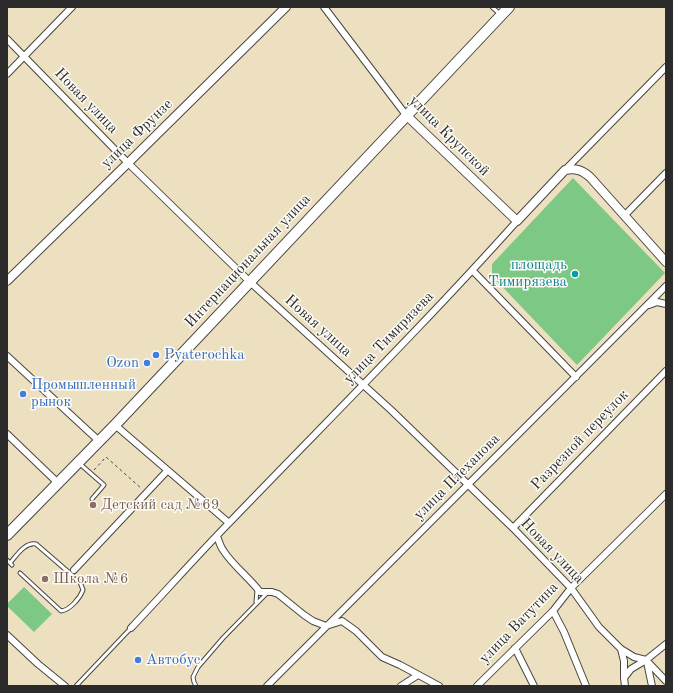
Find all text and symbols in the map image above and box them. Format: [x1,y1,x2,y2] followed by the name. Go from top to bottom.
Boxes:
[50,64,122,138] street label: Новая улица
[405,92,493,180] street label: улица Крупской
[98,96,176,172] street label: улица Фрунзе
[181,190,315,332] street label: Интернациональная улица
[488,256,567,291] place label: площадь Тимирязева
[570,269,580,279] marker: площадь Тимирязева
[340,288,438,388] street label: улица Тимирязева
[281,291,355,361] street label: Новая улица
[164,346,245,364] place label: Pyaterochka
[151,350,161,360] marker: Pyaterochka
[106,354,139,372] place label: Ozon
[142,358,152,368] marker: Ozon
[31,376,136,411] place label: Промышленный рынок
[527,386,633,494] street label: Разрезной переулок
[18,389,28,399] marker: Промышленный рынок
[410,430,504,524] street label: улица Плеханова
[101,496,219,514] place label: Детский сад №69
[88,500,98,510] marker: Детский сад №69
[516,514,588,588] street label: Новая улица
[53,570,128,588] place label: Школа №6
[40,574,50,584] marker: Школа №6
[476,579,562,667] street label: улица Ватутина
[146,651,200,669] place label: Автобус
[133,655,143,665] marker: Автобус

